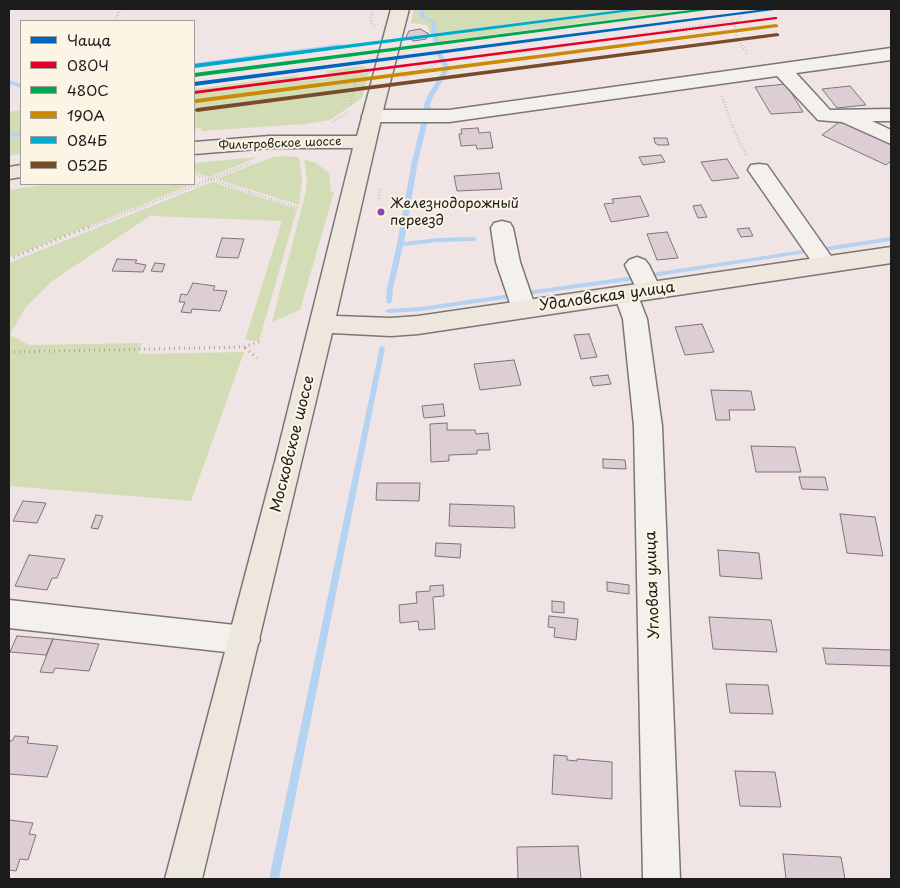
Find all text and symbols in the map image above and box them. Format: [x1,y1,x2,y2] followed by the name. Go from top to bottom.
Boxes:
[20,20,195,185] legend
[67,28,111,51] text: Чаща
[67,53,109,76] text: 080Ч
[67,78,109,101] text: 480С
[67,103,105,126] text: 190А
[67,128,107,151] text: 084Б
[218,135,342,153] street label: Фильтровское шоссе
[67,153,107,176] text: 052Б
[390,196,519,228] place label: Железнодорожный переезд
[376,207,386,217] marker: Железнодорожный переезд
[538,279,676,315] street label: Удаловская улица
[267,374,319,514] street label: Московское шоссе
[642,531,664,639] street label: Угловая улица

